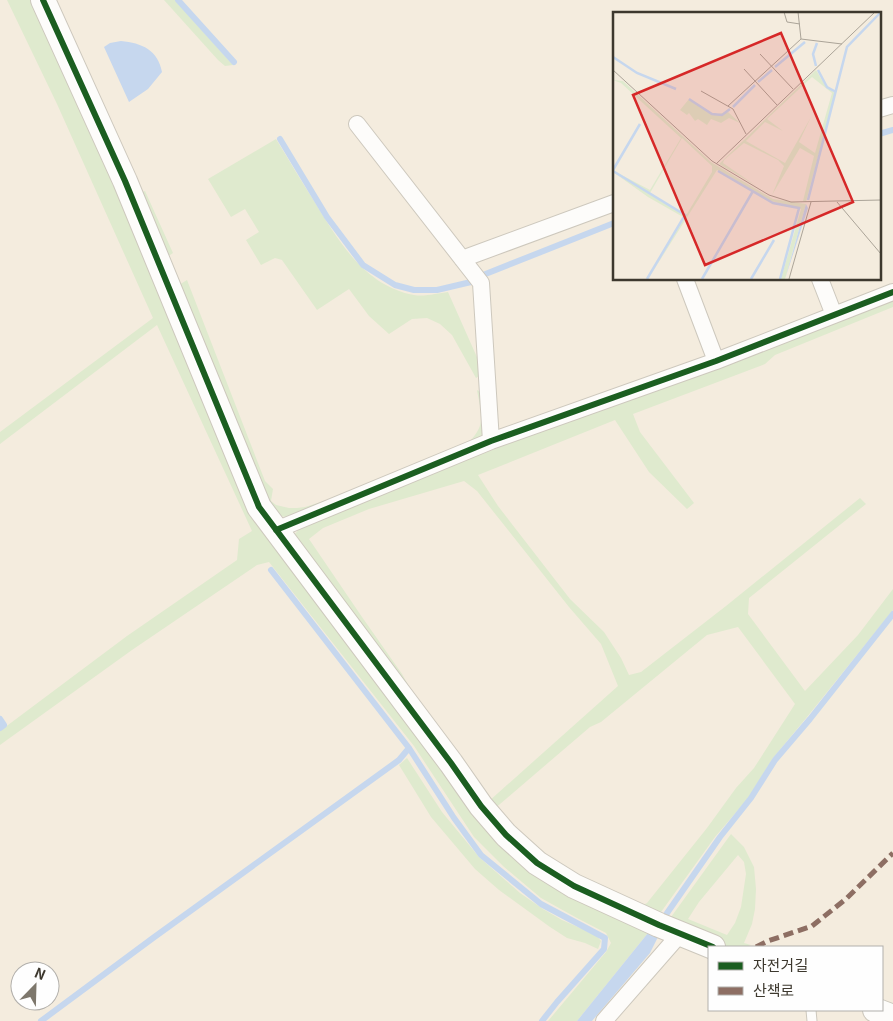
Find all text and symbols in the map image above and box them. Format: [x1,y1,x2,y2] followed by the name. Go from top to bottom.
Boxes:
[613,12,880,280] inset map
[708,946,883,1011] legend
[753,954,808,975] text: 자전거길
[10,961,60,1011] north arrow
[32,962,49,984] text: N
[753,979,794,1000] text: 산책로

